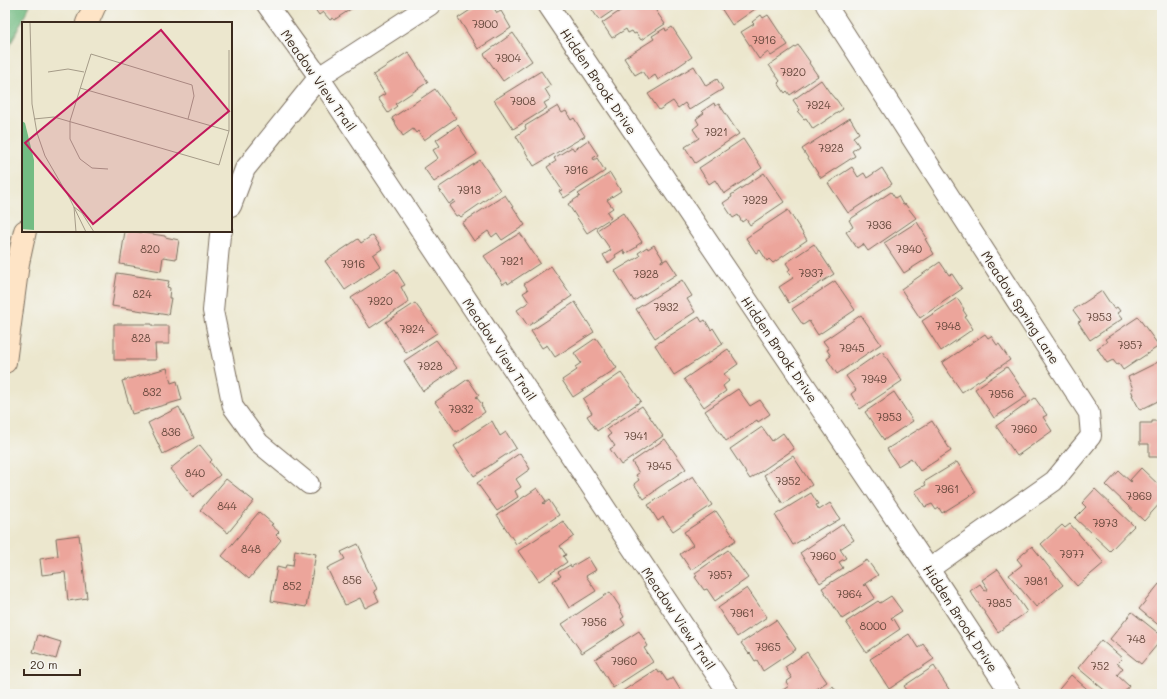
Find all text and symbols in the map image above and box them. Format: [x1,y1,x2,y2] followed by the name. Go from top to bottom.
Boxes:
[472,16,498,31] house number: 7900
[22,22,232,232] inset map
[557,25,641,137] street label: Hidden Brook Drive
[277,26,361,134] street label: Meadow View Trail
[752,32,776,47] house number: 7916
[495,50,521,65] house number: 7904
[780,64,806,79] house number: 7920
[510,93,536,108] house number: 7908
[805,97,831,112] house number: 7924
[704,124,728,139] house number: 7921
[818,140,844,155] house number: 7928
[564,162,588,177] house number: 7916
[457,182,482,197] house number: 7913
[742,192,768,207] house number: 7929
[866,217,892,232] house number: 7936
[140,241,160,256] house number: 820
[896,241,922,256] house number: 7940
[978,247,1064,367] street label: Meadow Spring Lane
[500,253,524,268] house number: 7921
[341,256,365,271] house number: 7916
[798,265,824,280] house number: 7937
[633,266,659,281] house number: 7928
[132,286,152,301] house number: 824
[367,293,393,308] house number: 7920
[738,293,822,405] street label: Hidden Brook Drive
[459,294,541,404] street label: Meadow View Trail
[653,299,679,314] house number: 7932
[1086,309,1112,324] house number: 7953
[935,318,961,333] house number: 7948
[399,321,425,336] house number: 7924
[131,330,151,345] house number: 828
[1117,337,1143,352] house number: 7957
[839,340,865,355] house number: 7945
[417,358,443,373] house number: 7928
[861,371,887,386] house number: 7949
[142,384,162,399] house number: 832
[988,386,1014,401] house number: 7956
[448,401,474,416] house number: 7932
[876,409,902,424] house number: 7953
[1011,421,1037,436] house number: 7960
[161,424,181,439] house number: 836
[624,428,648,443] house number: 7941
[646,458,672,473] house number: 7945
[185,465,205,480] house number: 840
[775,473,801,488] house number: 7952
[935,481,959,496] house number: 7961
[1126,488,1152,503] house number: 7969
[217,498,237,513] house number: 844
[1092,515,1118,530] house number: 7973
[241,541,261,556] house number: 848
[1060,546,1084,561] house number: 7977
[810,548,836,563] house number: 7960
[920,561,1002,675] street label: Hidden Brook Drive
[638,563,720,673] street label: Meadow View Trail
[707,567,733,582] house number: 7957
[342,572,362,587] house number: 856
[1024,573,1048,588] house number: 7981
[282,578,302,593] house number: 852
[836,586,862,601] house number: 7964
[986,595,1012,610] house number: 7985
[730,605,754,620] house number: 7961
[581,614,607,629] house number: 7956
[859,618,887,633] house number: 8000
[1126,631,1146,646] house number: 748
[755,639,781,654] house number: 7965
[24,651,80,677] scale bar
[611,653,637,668] house number: 7960
[30,656,58,672] text: 20 m
[1091,658,1109,673] house number: 752

